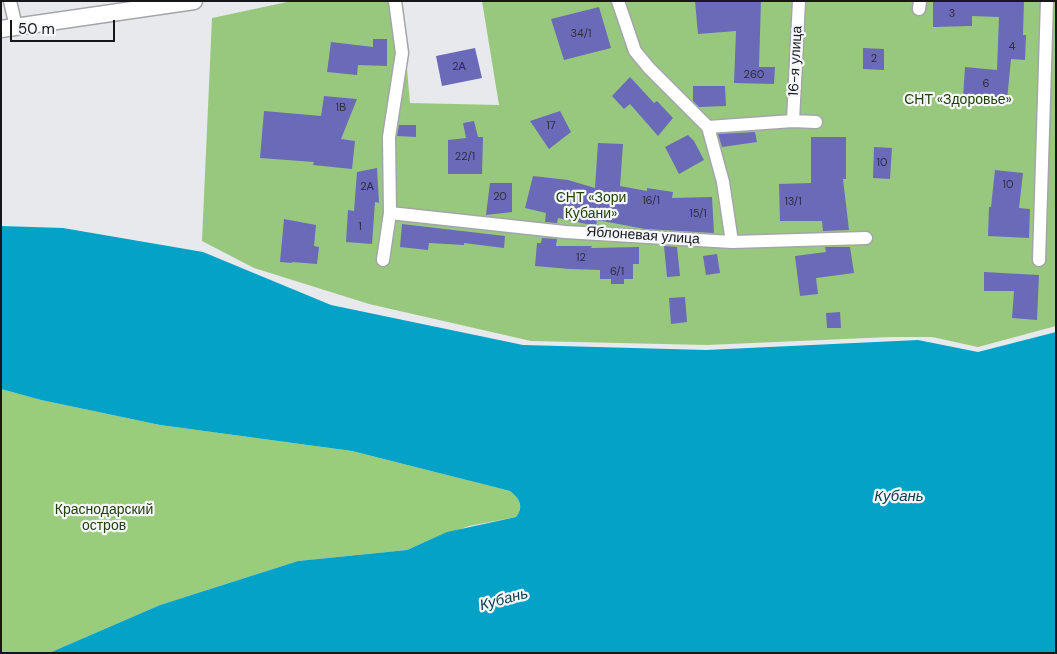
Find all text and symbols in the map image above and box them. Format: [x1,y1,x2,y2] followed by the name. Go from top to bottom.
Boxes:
[949,7,955,21] house number: 3
[12,10,118,42] scale bar
[18,19,55,39] text: 50 m
[786,25,806,97] street label: 16-я улица
[571,27,591,41] house number: 34/1
[1009,40,1015,54] house number: 4
[871,52,877,66] house number: 2
[452,60,466,74] house number: 2А
[744,68,764,82] house number: 260
[983,77,989,91] house number: 6
[904,92,1012,108] park label: СНТ «Здоровье»
[336,101,346,115] house number: 1В
[546,119,556,133] house number: 17
[455,150,475,164] house number: 22/1
[877,156,887,170] house number: 10
[1003,178,1013,192] house number: 10
[360,180,374,194] house number: 2А
[493,190,507,204] house number: 20
[556,190,626,222] park label: СНТ «Зори Кубани»
[642,194,660,208] house number: 16/1
[784,195,802,209] house number: 13/1
[689,207,707,221] house number: 15/1
[358,220,362,234] house number: 1
[586,224,700,248] street label: Яблоневая улица
[576,251,586,265] house number: 12
[610,265,624,279] house number: 6/1
[874,488,924,506] water label: Кубань
[55,502,153,534] park label: Краснодарский остров
[478,585,530,615] water label: Кубань

